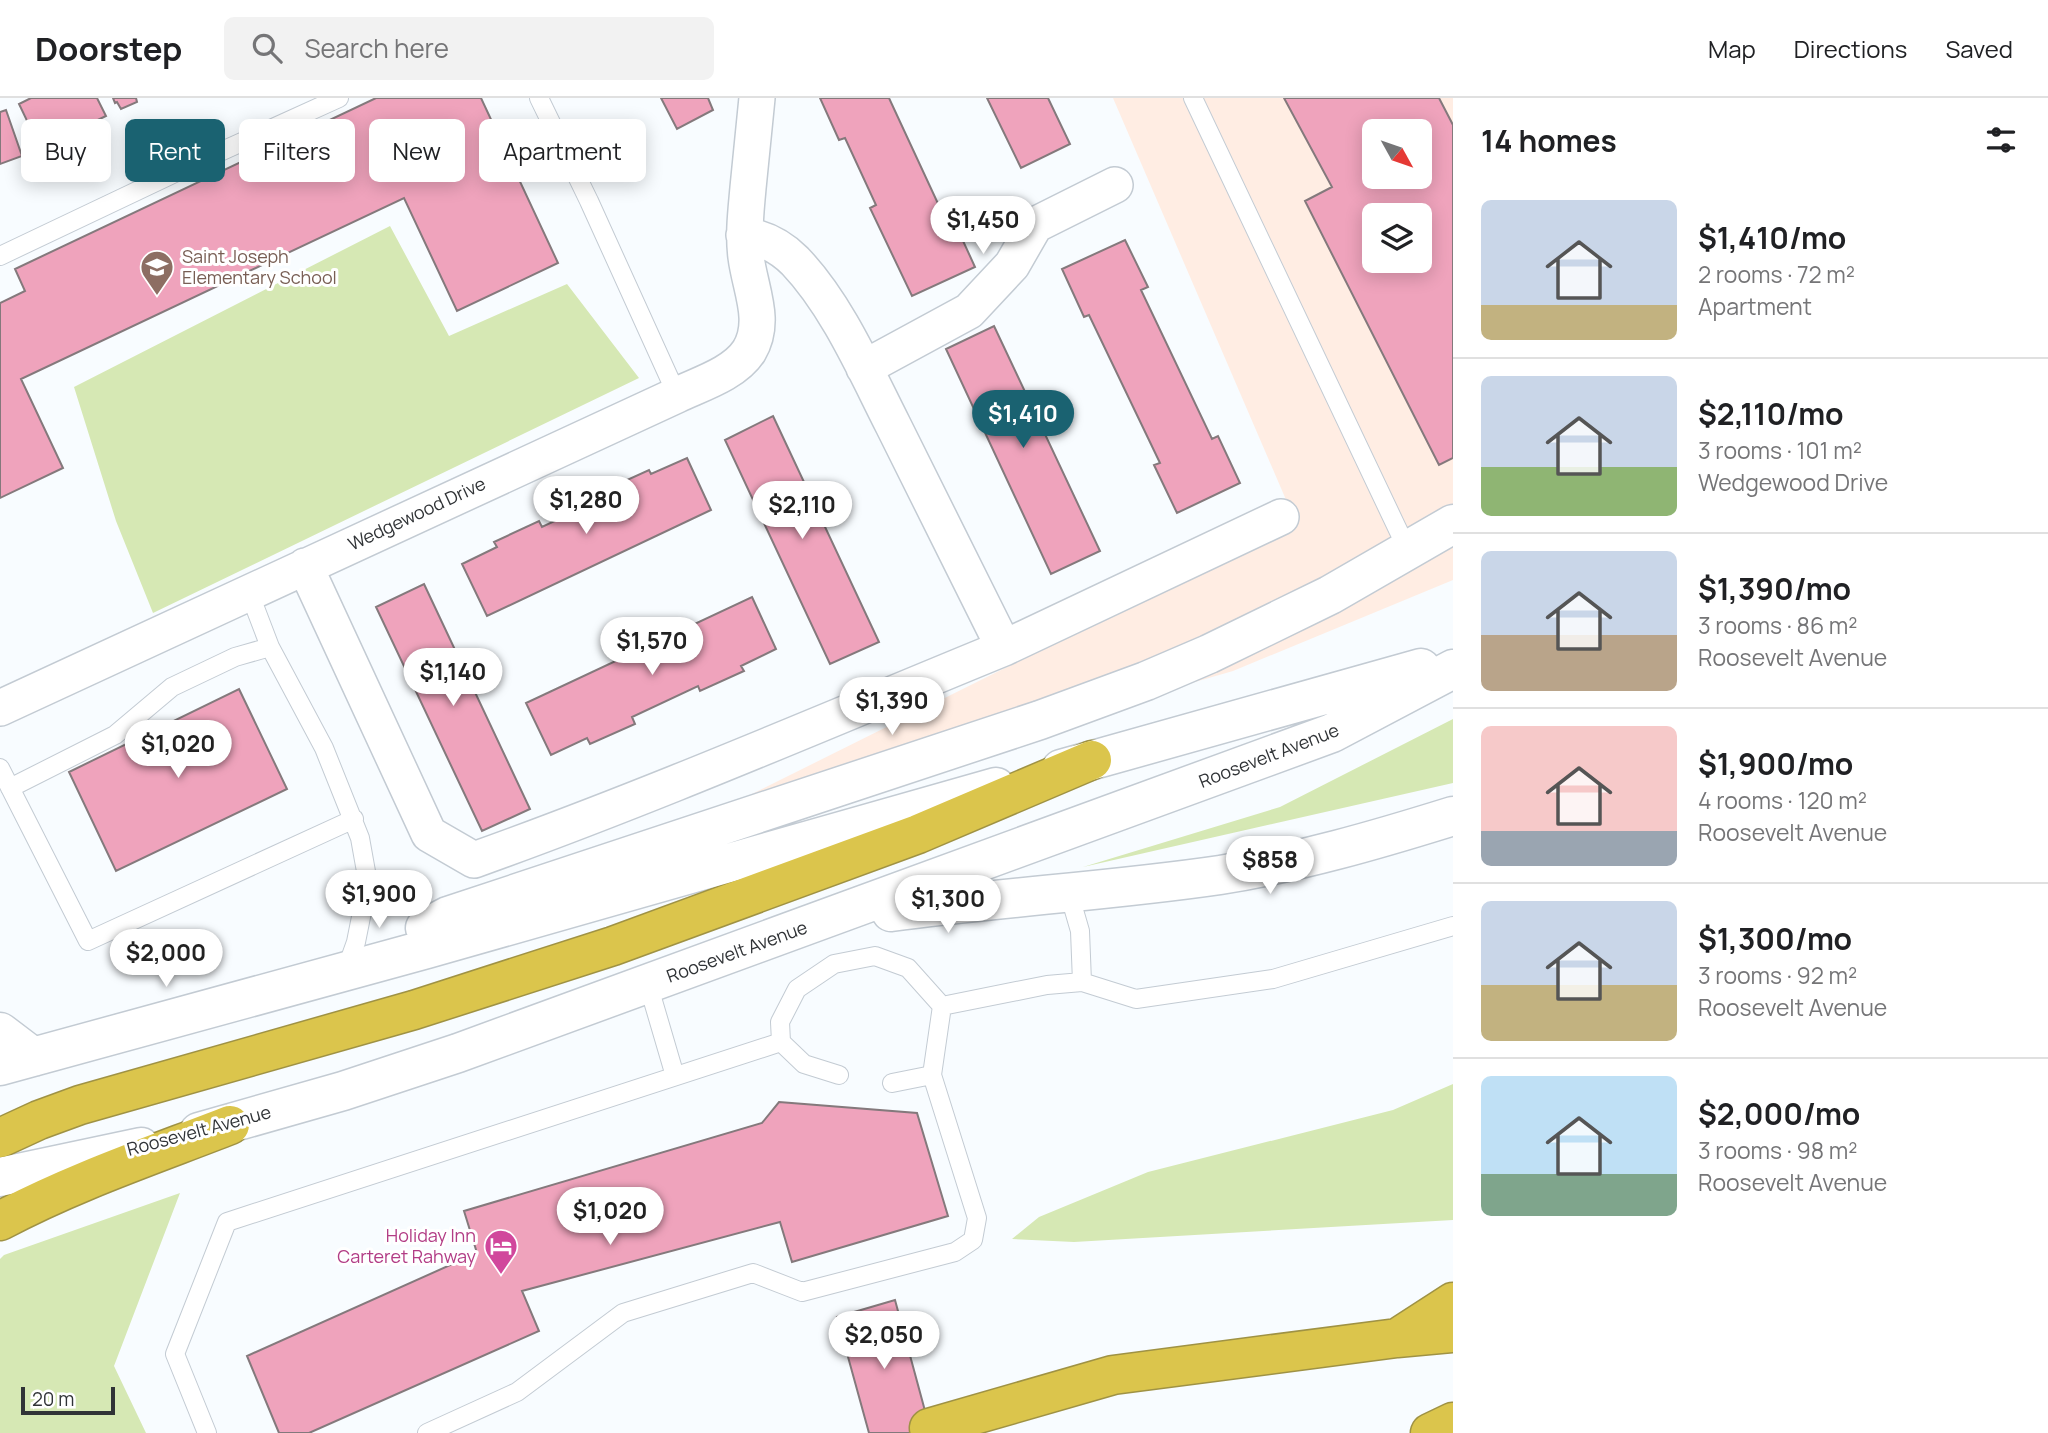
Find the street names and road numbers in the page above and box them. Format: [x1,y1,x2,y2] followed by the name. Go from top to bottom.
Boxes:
[344,471,489,555] street label: Wedgewood Drive
[1195,717,1342,793] street label: Roosevelt Avenue
[663,914,810,988] street label: Roosevelt Avenue
[124,1099,273,1161] street label: Roosevelt Avenue

